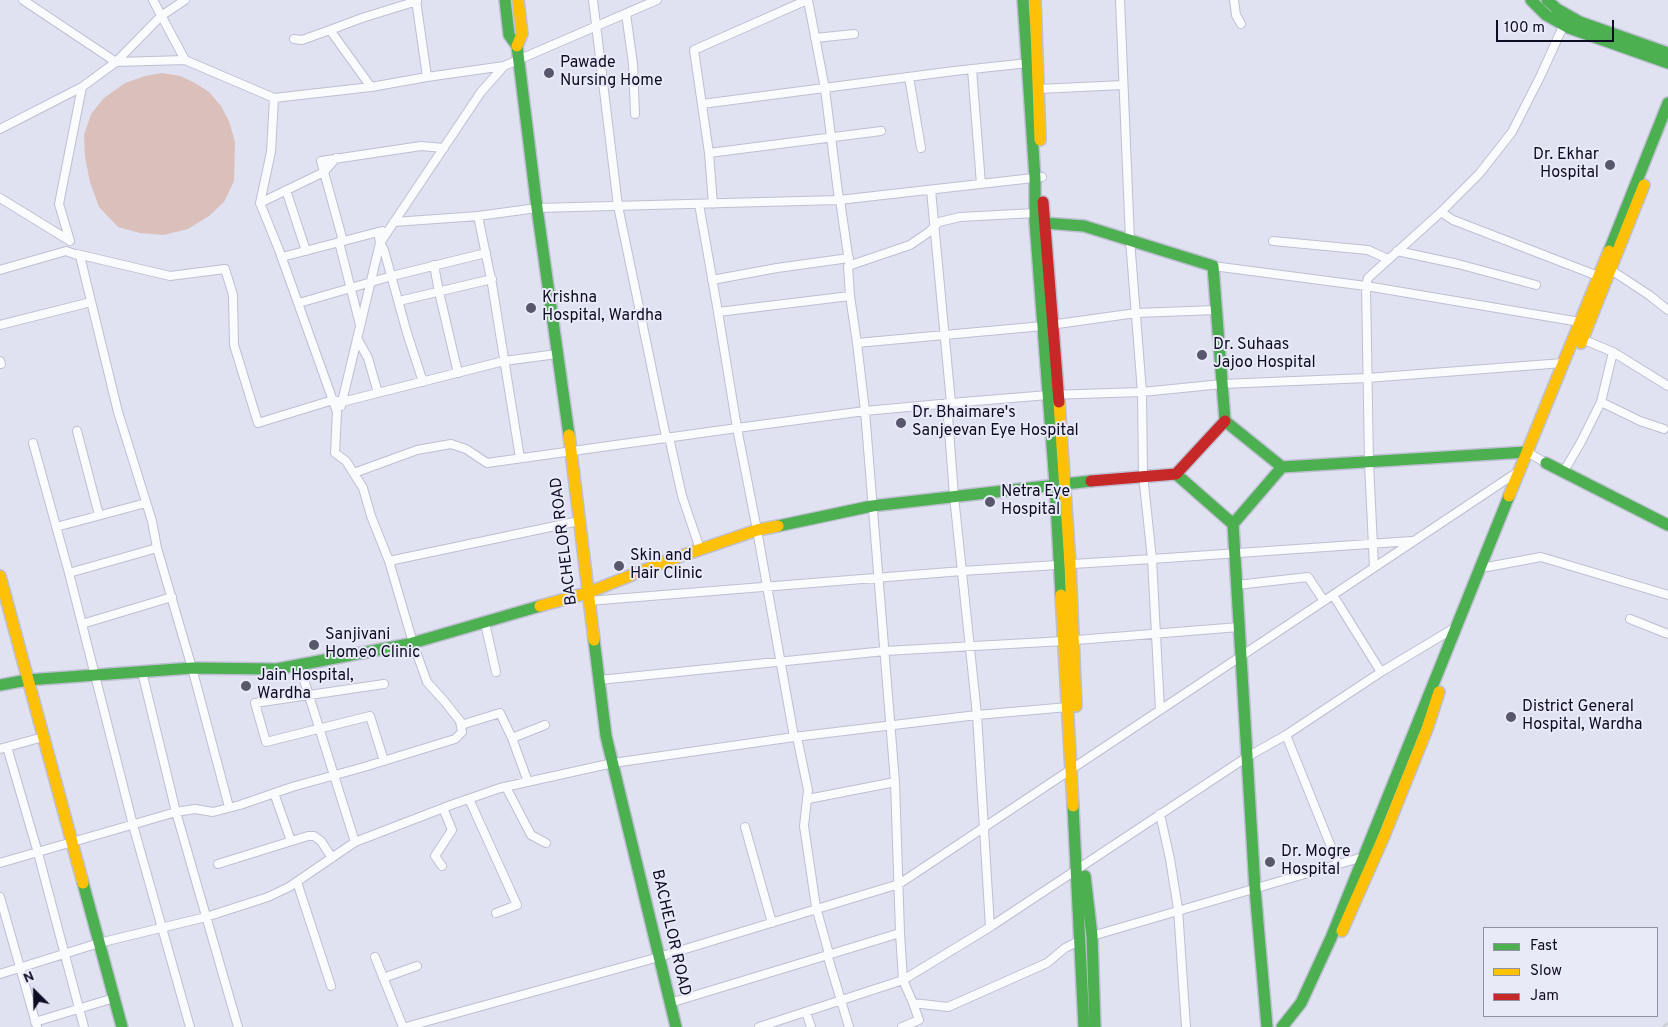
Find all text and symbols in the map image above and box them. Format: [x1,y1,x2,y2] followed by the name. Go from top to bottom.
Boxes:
[1498,10,1616,42] scale bar
[1504,19,1545,38] text: 100 m
[560,54,663,92] place label: Pawade Nursing Home
[542,66,556,80] marker: Pawade Nursing Home
[1533,146,1599,184] place label: Dr. Ekhar Hospital
[1603,158,1617,172] marker: Dr. Ekhar Hospital
[542,289,662,327] place label: Krishna Hospital, Wardha
[524,301,538,315] marker: Krishna Hospital, Wardha
[1213,336,1316,374] place label: Dr. Suhaas Jajoo Hospital
[1195,348,1209,362] marker: Dr. Suhaas Jajoo Hospital
[912,404,1079,442] place label: Dr. Bhaimare's Sanjeevan Eye Hospital
[894,416,908,430] marker: Dr. Bhaimare's Sanjeevan Eye Hospital
[548,476,582,606] street label: BACHELOR ROAD
[1001,483,1070,521] place label: Netra Eye Hospital
[983,495,997,509] marker: Netra Eye Hospital
[630,547,703,585] place label: Skin and Hair Clinic
[612,559,626,573] marker: Skin and Hair Clinic
[325,626,420,664] place label: Sanjivani Homeo Clinic
[307,638,321,652] marker: Sanjivani Homeo Clinic
[257,667,354,705] place label: Jain Hospital, Wardha
[239,679,253,693] marker: Jain Hospital, Wardha
[1522,698,1642,736] place label: District General Hospital, Wardha
[1504,710,1518,724] marker: District General Hospital, Wardha
[1281,843,1351,881] place label: Dr. Mogre Hospital
[1263,855,1277,869] marker: Dr. Mogre Hospital
[646,868,694,998] street label: BACHELOR ROAD
[1483,927,1658,1017] legend
[1530,937,1558,956] text: Fast
[1530,962,1562,981] text: Slow
[10,967,60,1017] north arrow
[21,968,37,988] text: N
[1530,987,1559,1006] text: Jam

